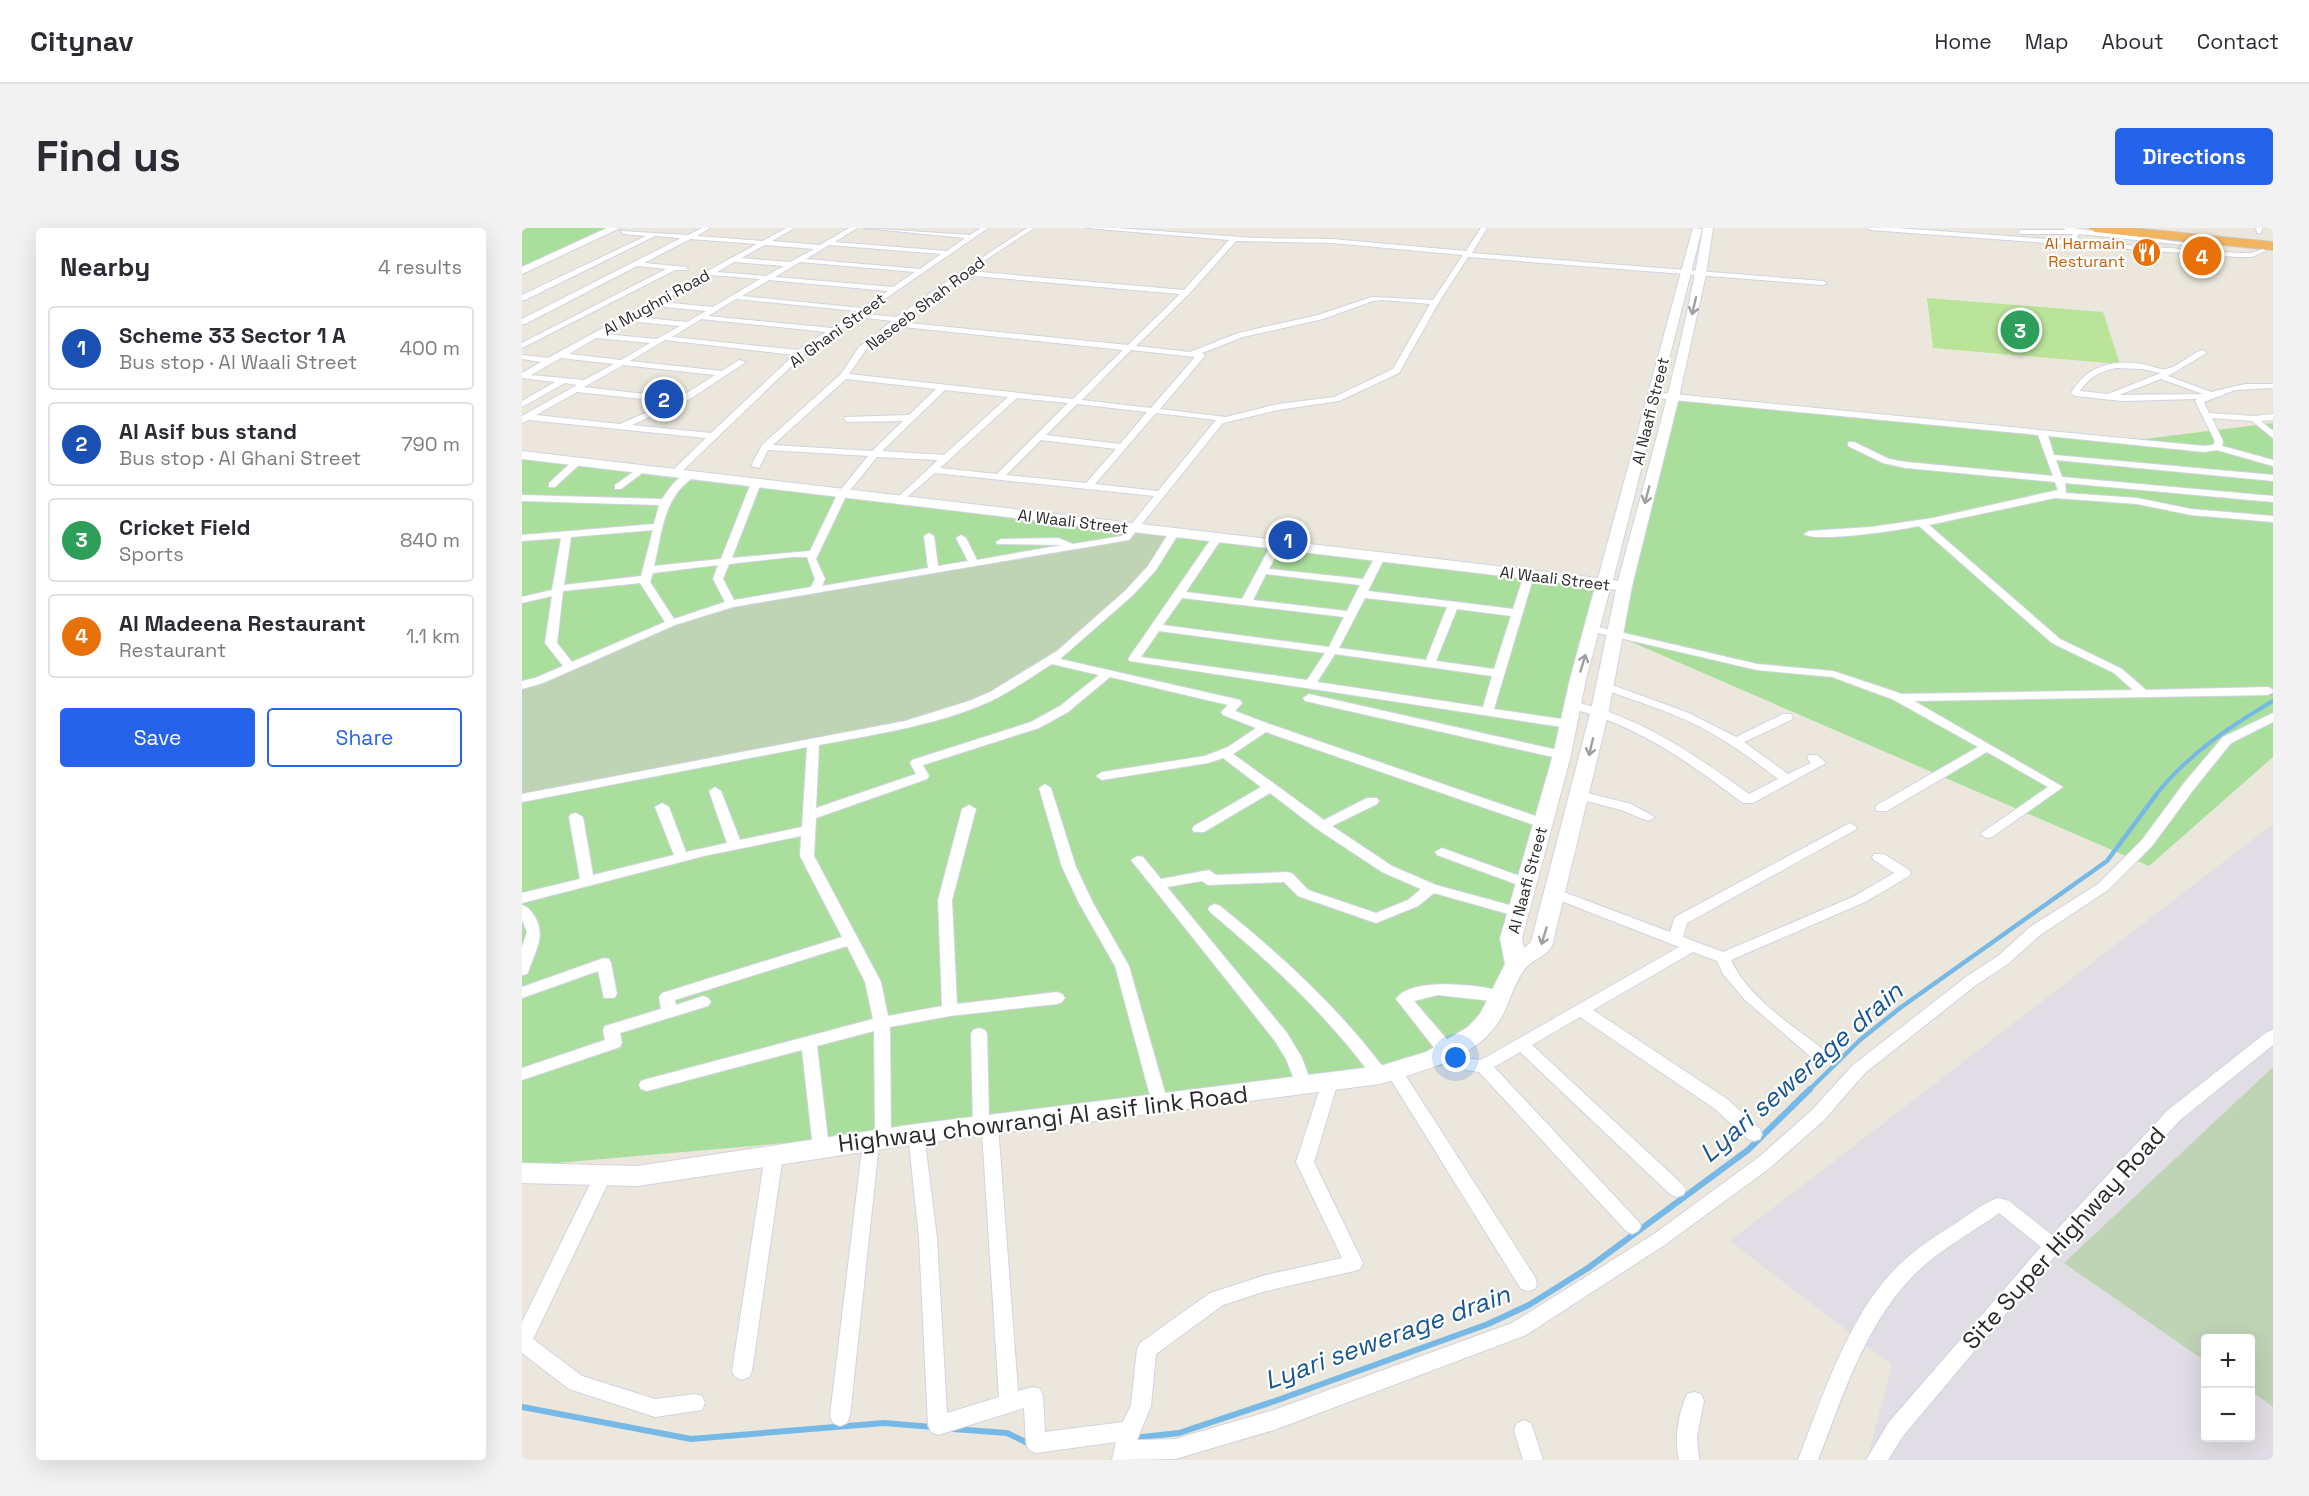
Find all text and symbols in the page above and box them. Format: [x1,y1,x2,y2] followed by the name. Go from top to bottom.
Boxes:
[30,23,134,59] text: Citynav
[1934,28,1992,55] text: Home
[2025,28,2069,55] text: Map
[2102,28,2164,55] text: About
[2197,28,2279,55] text: Contact
[2115,128,2273,185] button: Directions
[36,130,181,183] text: Find us
[2044,233,2125,272] place label: Al Harmain Resturant
[2182,234,2222,279] pin: 4
[2130,236,2162,268] restaurant icon: Al Harmain Resturant
[60,250,150,284] text: Nearby
[862,252,989,355] street label: Naseeb Shah Road
[378,254,462,280] text: 4 results
[599,264,713,340] street label: Al Mughni Road
[785,288,890,373] street label: Al Ghani Street
[1688,296,1699,315] one-way arrow
[2000,308,2040,352] pin: 3
[119,321,346,349] text: Scheme 33 Sector 1 A
[77,335,86,361] text: 1
[400,335,460,361] text: 400 m
[119,349,357,375] text: Bus stop · Al Waali Street
[1627,355,1674,467] street label: Al Naafi Street
[644,376,684,422] pin: 2
[119,417,297,445] text: Al Asif bus stand
[76,431,87,457] text: 2
[401,431,460,457] text: 790 m
[119,445,361,471] text: Bus stop · Al Ghani Street
[1641,486,1653,505] one-way arrow
[1017,504,1129,539] street label: Al Waali Street
[119,513,251,541] text: Cricket Field
[1268,518,1308,562] pin: 1
[75,527,88,553] text: 3
[400,527,460,553] text: 840 m
[119,541,184,567] text: Sports
[1499,561,1611,596] street label: Al Waali Street
[119,609,366,637] text: Al Madeena Restaurant
[75,623,88,649] text: 4
[406,623,460,649] text: 1.1 km
[119,637,226,663] text: Restaurant
[1578,654,1589,673] one-way arrow
[60,708,255,767] button: Save
[267,708,462,767] button: Share
[1584,737,1596,756] one-way arrow
[1503,824,1552,936] street label: Al Naafi Street
[1538,926,1549,945] one-way arrow
[1692,974,1911,1170] water label: Lyari sewerage drain
[1441,1043,1470,1072] your location
[836,1078,1250,1159] street label: Highway chowrangi Al asif link Road
[1955,1120,2172,1356] street label: Site Super Highway Road
[1260,1276,1515,1397] water label: Lyari sewerage drain
[2201,1334,2255,1442] map controls
[2201,1334,2255,1388] button: +
[2201,1388,2255,1442] button: −

